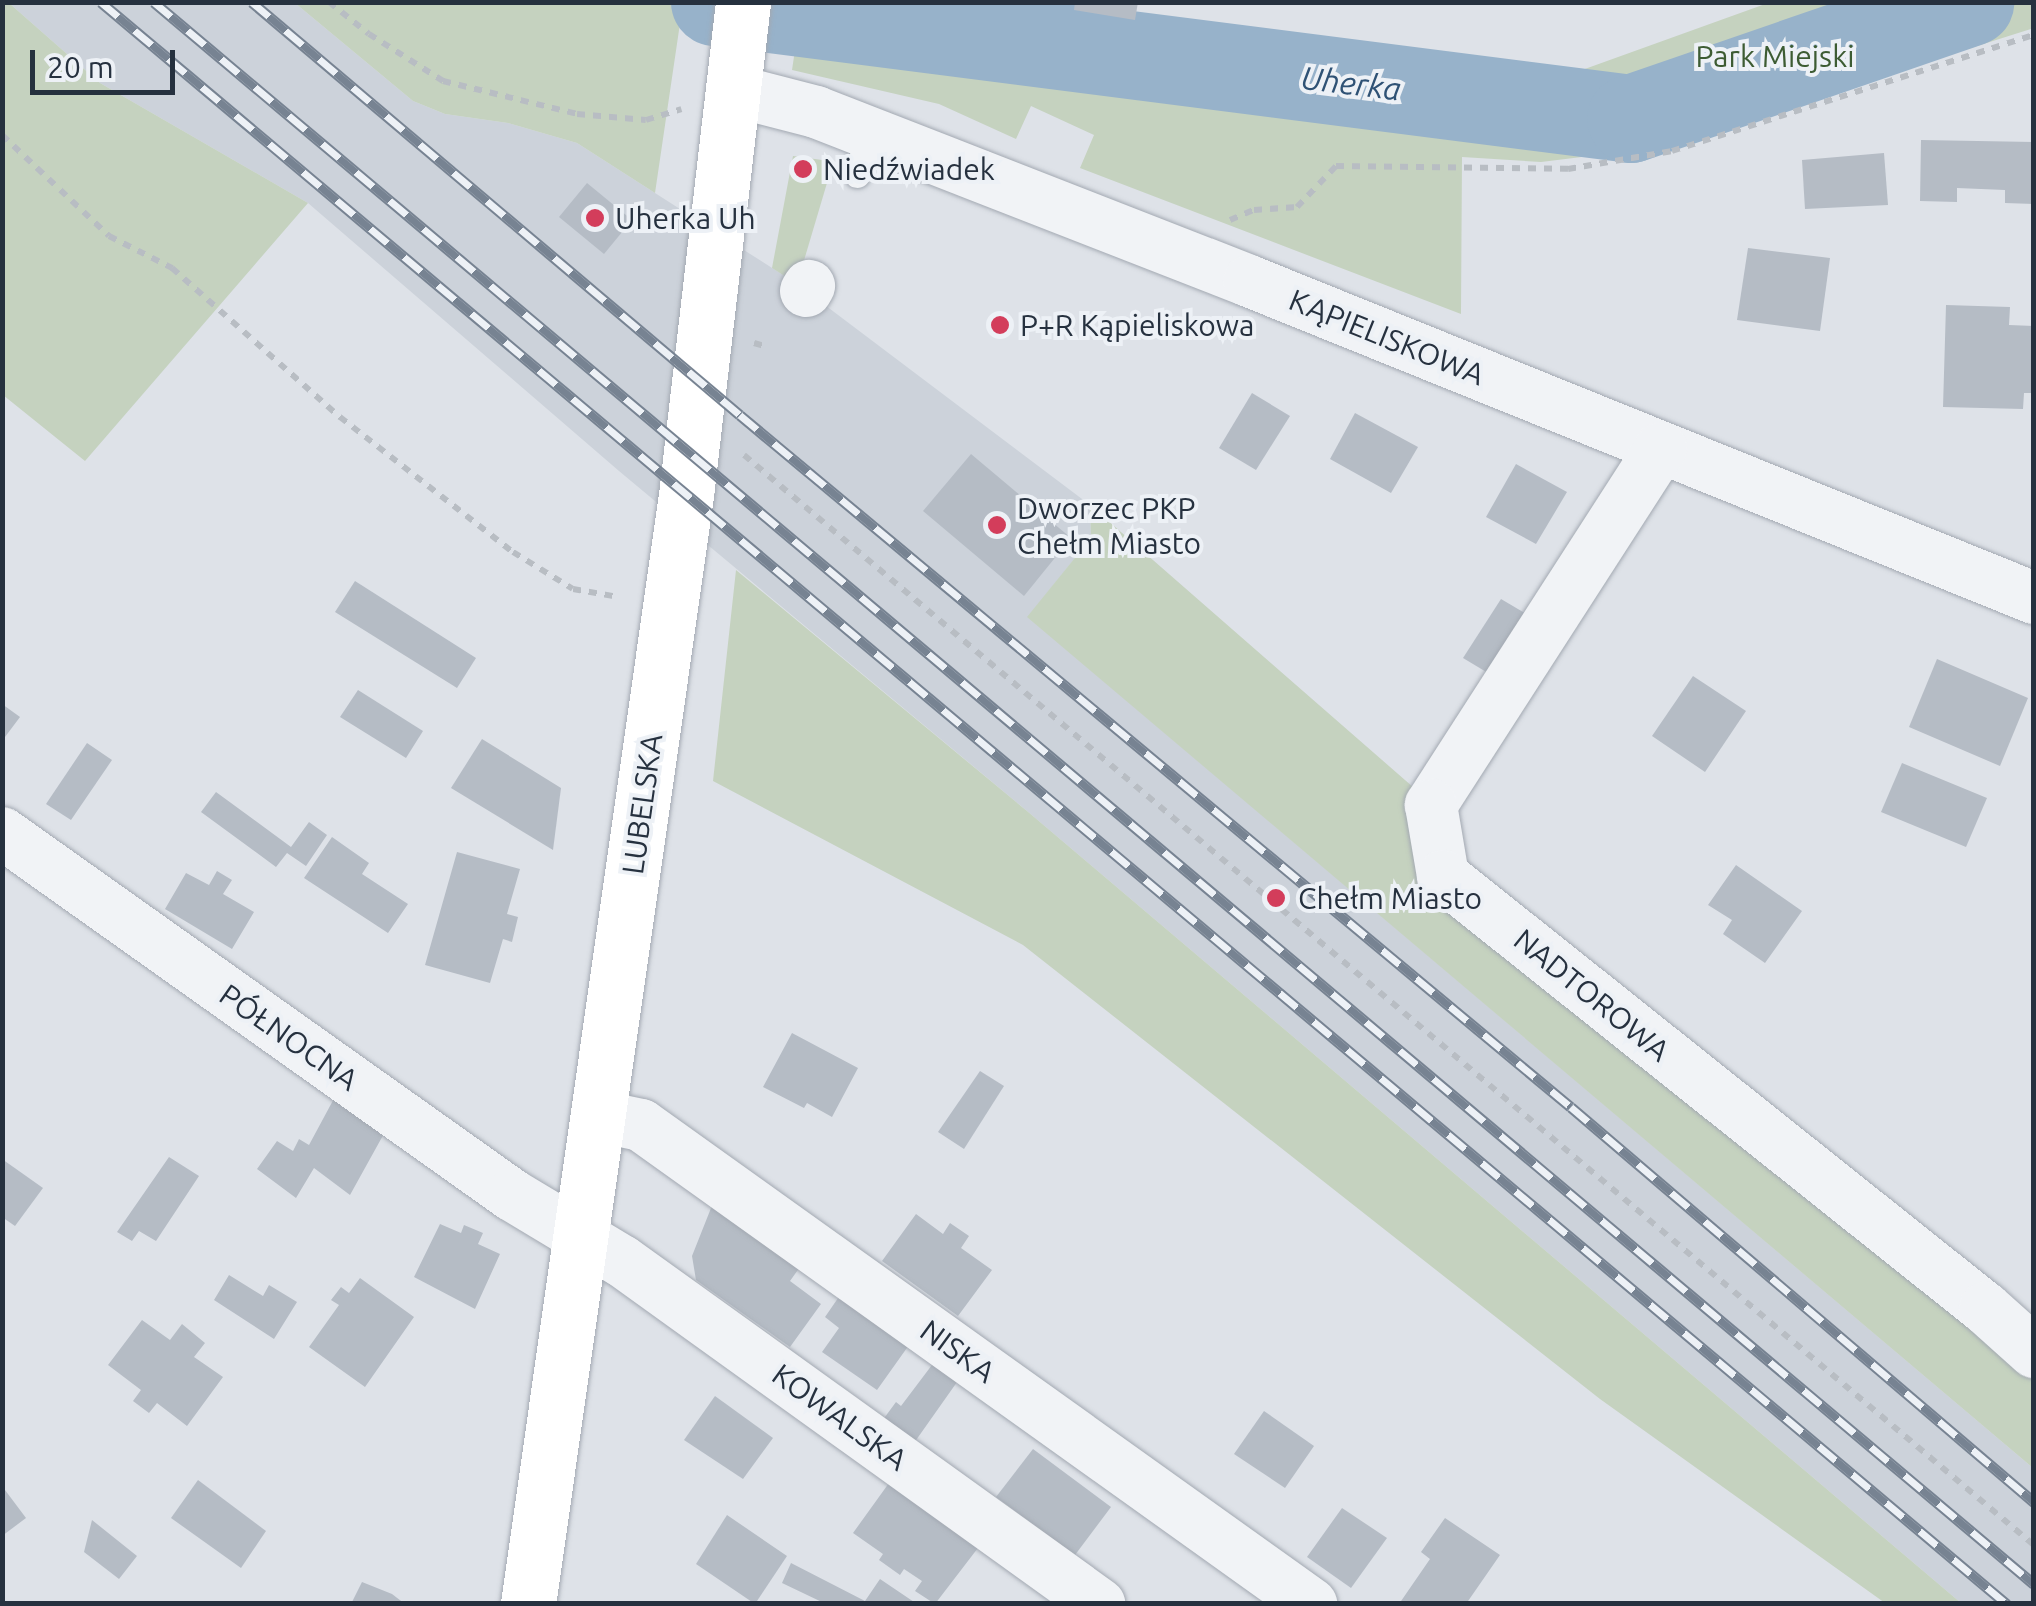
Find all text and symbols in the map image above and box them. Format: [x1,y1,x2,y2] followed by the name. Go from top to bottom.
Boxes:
[35,30,180,92] scale bar
[1695,38,1855,74] park label: Park Miejski
[47,50,114,84] text: 20 m
[1299,58,1403,108] water label: Uherka
[823,151,995,187] place label: Niedźwiadek
[792,158,814,180] marker: Niedźwiadek
[615,200,756,236] place label: Uherka Uh
[584,207,606,229] marker: Uherka Uh
[1284,281,1490,393] street label: KĄPIELISKOWA
[1020,307,1254,343] place label: P+R Kąpieliskowa
[989,314,1011,336] marker: P+R Kąpieliskowa
[1017,490,1201,560] place label: Dworzec PKP Chełm Miasto
[986,514,1008,536] marker: Dworzec PKP Chełm Miasto
[614,731,670,877] street label: LUBELSKA
[1298,880,1482,916] place label: Chełm Miasto
[1263,885,1289,911] marker: Chełm Miasto
[1507,921,1677,1069] street label: NADTOROWA
[213,976,365,1098] street label: PÓŁNOCNA
[914,1312,1002,1390] street label: NISKA
[766,1356,914,1478] street label: KOWALSKA

